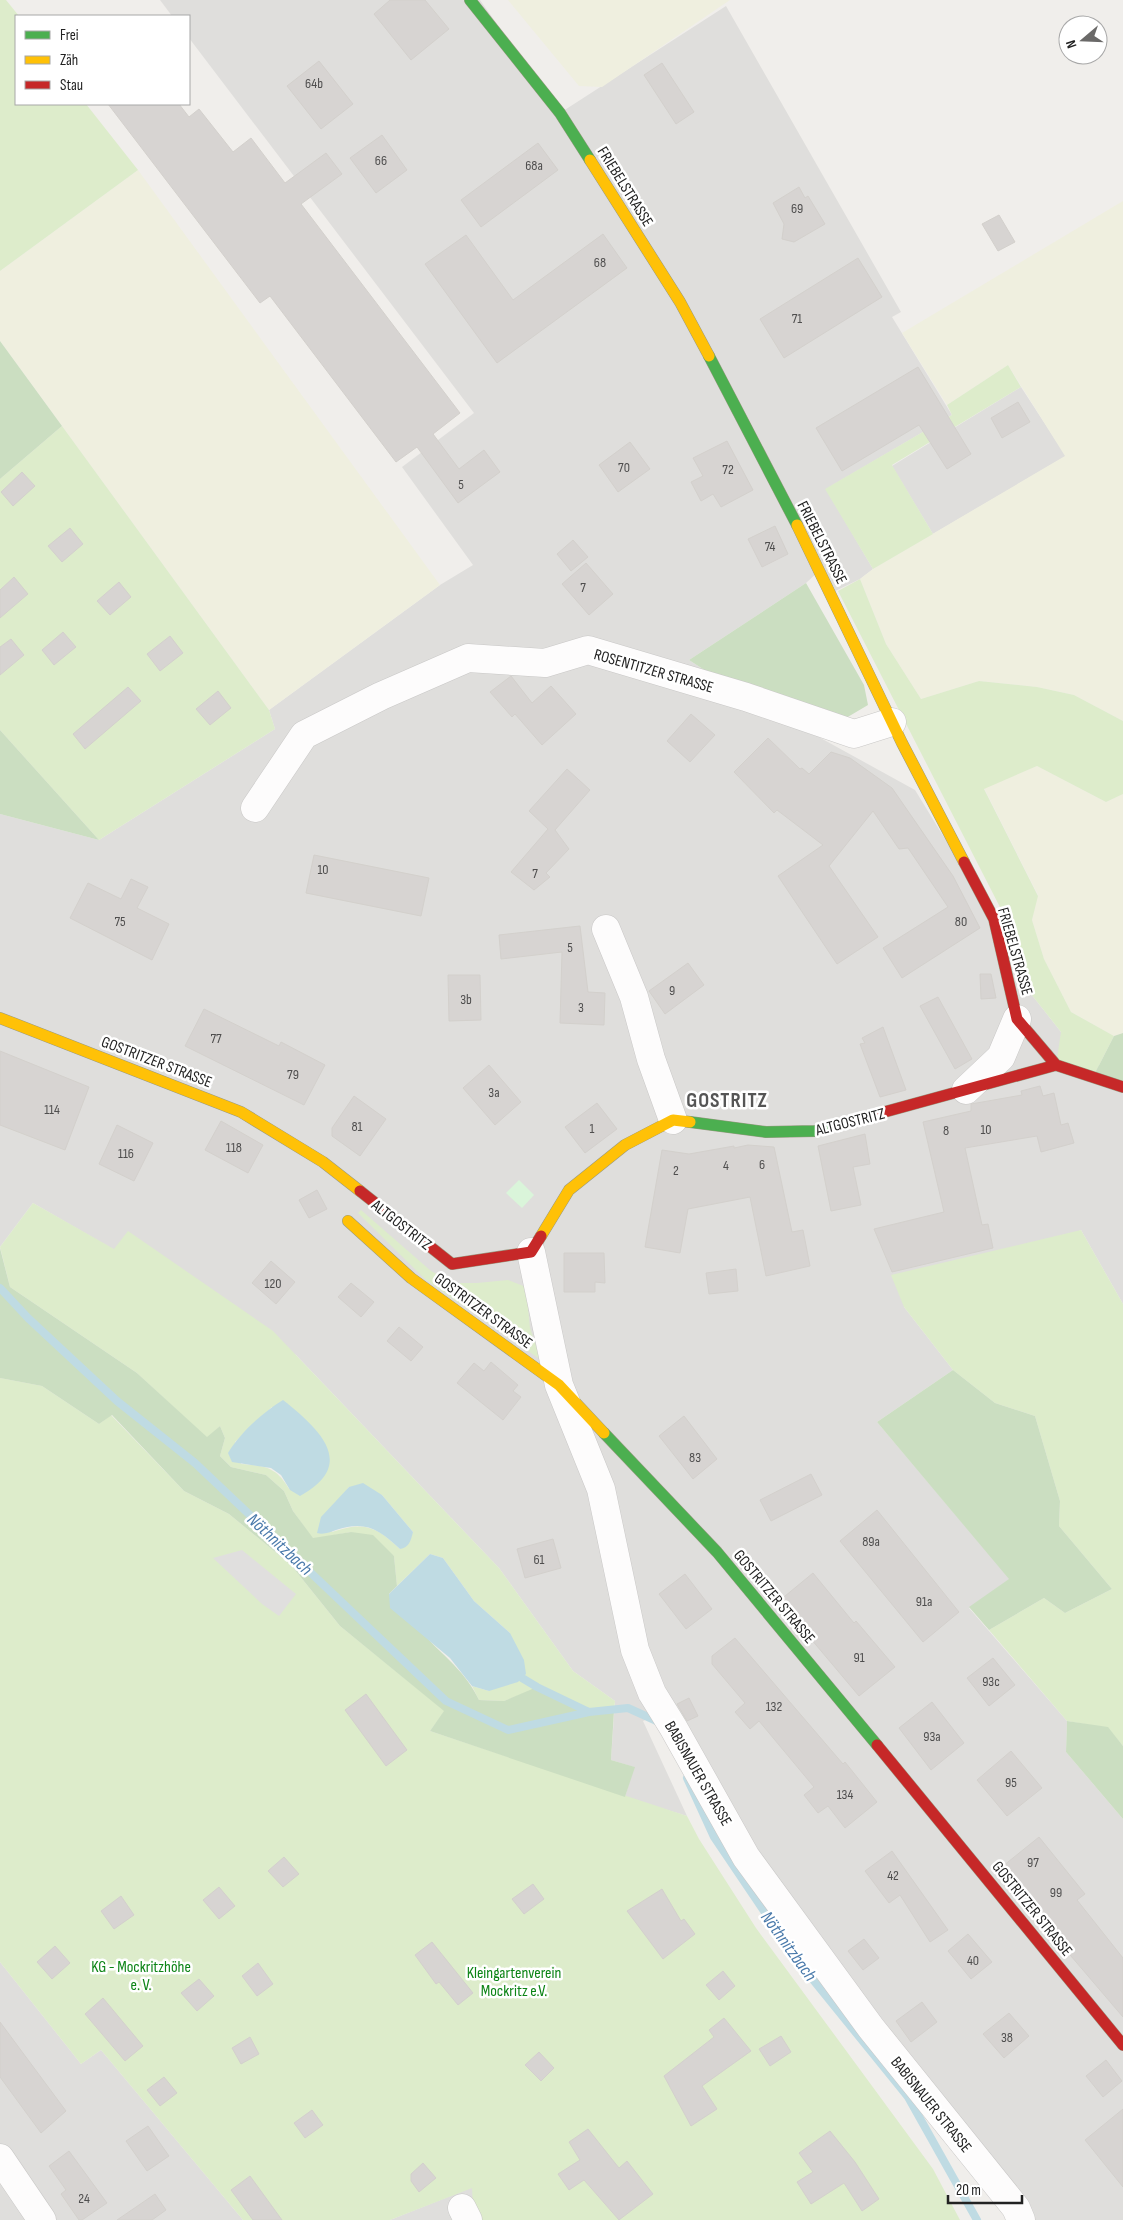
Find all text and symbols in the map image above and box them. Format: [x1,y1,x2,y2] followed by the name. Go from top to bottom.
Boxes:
[15,15,190,105] legend
[1058,15,1108,65] north arrow
[60,26,79,45] text: Frei
[1062,38,1080,50] text: N
[60,51,78,70] text: Zäh
[305,75,323,92] house number: 64b
[60,76,83,95] text: Stau
[593,143,657,230] street label: FRIEBELSTRASSE
[375,152,387,169] house number: 66
[525,157,543,174] house number: 68a
[791,200,803,217] house number: 69
[594,254,606,271] house number: 68
[792,310,802,327] house number: 71
[618,459,630,476] house number: 70
[722,461,734,478] house number: 72
[458,476,464,493] house number: 5
[793,498,851,587] street label: FRIEBELSTRASSE
[765,538,776,555] house number: 74
[580,579,586,596] house number: 7
[592,645,716,698] street label: ROSENTITZER STRASSE
[317,861,329,878] house number: 10
[532,865,538,882] house number: 7
[993,905,1036,998] street label: FRIEBELSTRASSE
[114,913,126,930] house number: 75
[955,913,967,930] house number: 80
[567,939,573,956] house number: 5
[669,982,675,999] house number: 9
[460,991,472,1008] house number: 3b
[578,999,584,1016] house number: 3
[210,1030,222,1047] house number: 77
[99,1033,214,1092] street label: GOSTRITZER STRASSE
[287,1066,299,1083] house number: 79
[488,1084,500,1101] house number: 3a
[686,1088,768,1113] district label: GOSTRITZ
[44,1101,60,1118] house number: 114
[813,1105,887,1140] street label: ALTGOSTRITZ
[351,1118,363,1135] house number: 81
[590,1120,595,1137] house number: 1
[980,1121,992,1138] house number: 10
[943,1122,949,1139] house number: 8
[226,1139,242,1156] house number: 118
[118,1145,134,1162] house number: 116
[759,1156,765,1173] house number: 6
[723,1157,729,1174] house number: 4
[673,1162,679,1179] house number: 2
[367,1195,435,1255] street label: ALTGOSTRITZ
[430,1269,536,1353] street label: GOSTRITZER STRASSE
[264,1275,282,1292] house number: 120
[689,1449,701,1466] house number: 83
[243,1509,317,1580] water label: Nöthnitzbach
[862,1533,880,1550] house number: 89a
[729,1546,819,1648] street label: GOSTRITZER STRASSE
[533,1551,545,1568] house number: 61
[916,1593,932,1610] house number: 91a
[853,1649,865,1666] house number: 91
[982,1673,1000,1690] house number: 93c
[766,1698,782,1715] house number: 132
[660,1718,735,1830] street label: BABISNAUER STRASSE
[923,1728,941,1745] house number: 93a
[1005,1774,1017,1791] house number: 95
[837,1786,853,1803] house number: 134
[1027,1854,1039,1871] house number: 97
[988,1858,1076,1960] street label: GOSTRITZER STRASSE
[887,1867,899,1884] house number: 42
[1050,1884,1062,1901] house number: 99
[756,1907,821,1986] water label: Nöthnitzbach
[967,1952,979,1969] house number: 40
[91,1958,191,1995] park label: KG - Mockritzhöhe e. V.
[467,1964,561,2001] park label: Kleingartenverein Mockritz e.V.
[1001,2029,1013,2046] house number: 38
[886,2053,975,2157] street label: BABISNAUER STRASSE
[948,2172,1022,2204] scale bar
[956,2181,981,2200] text: 20 m
[78,2190,90,2207] house number: 24

